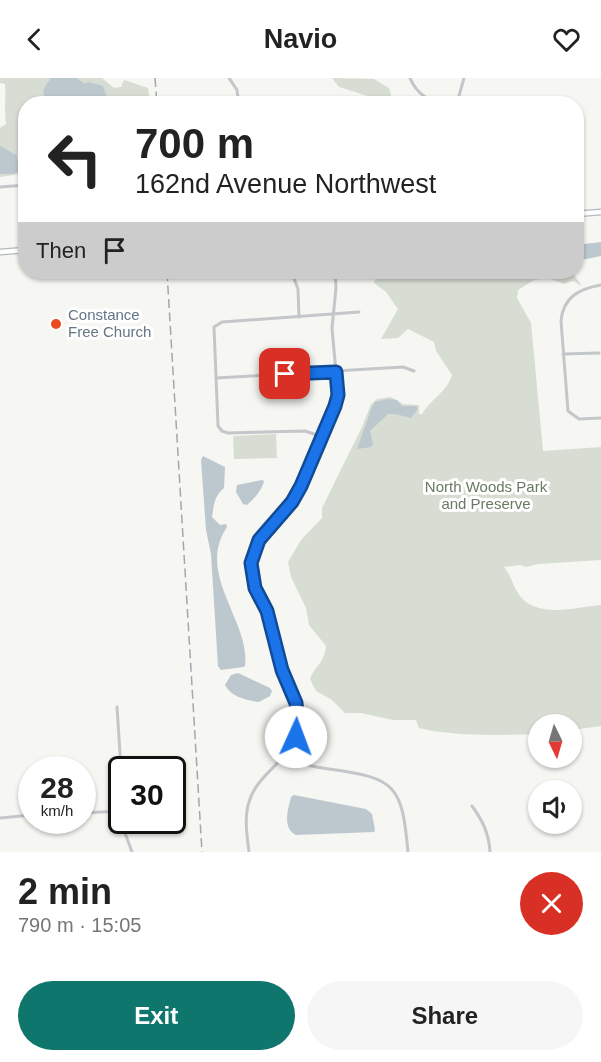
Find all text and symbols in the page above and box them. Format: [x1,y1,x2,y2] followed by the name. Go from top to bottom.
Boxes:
[18,23,51,56] icon: back
[550,23,583,56] icon: heart
[264,24,337,54] text: Navio
[36,120,114,198] icon: left
[135,120,254,167] text: 700 m
[135,169,436,199] text: 162nd Avenue Northwest
[98,234,131,267] icon: arrive
[36,238,86,263] text: Then
[68,306,151,340] place label: Constance Free Church
[49,317,63,331] marker: Constance Free Church
[259,348,310,399] pin
[268,357,301,390] icon: arrive
[425,478,548,512] park label: North Woods Park and Preserve
[264,705,328,769] position arrow
[528,714,582,768] north arrow
[528,714,582,834] map controls
[108,756,186,834] speed limit sign: 30
[40,771,74,804] text: 28
[528,780,582,834] button: sound
[41,802,73,819] text: km/h
[18,871,112,912] text: 2 min
[520,872,583,935] button: close
[18,914,141,936] text: 790 m · 15:05
[18,981,295,1050] button: Exit
[307,981,583,1050] button: Share

